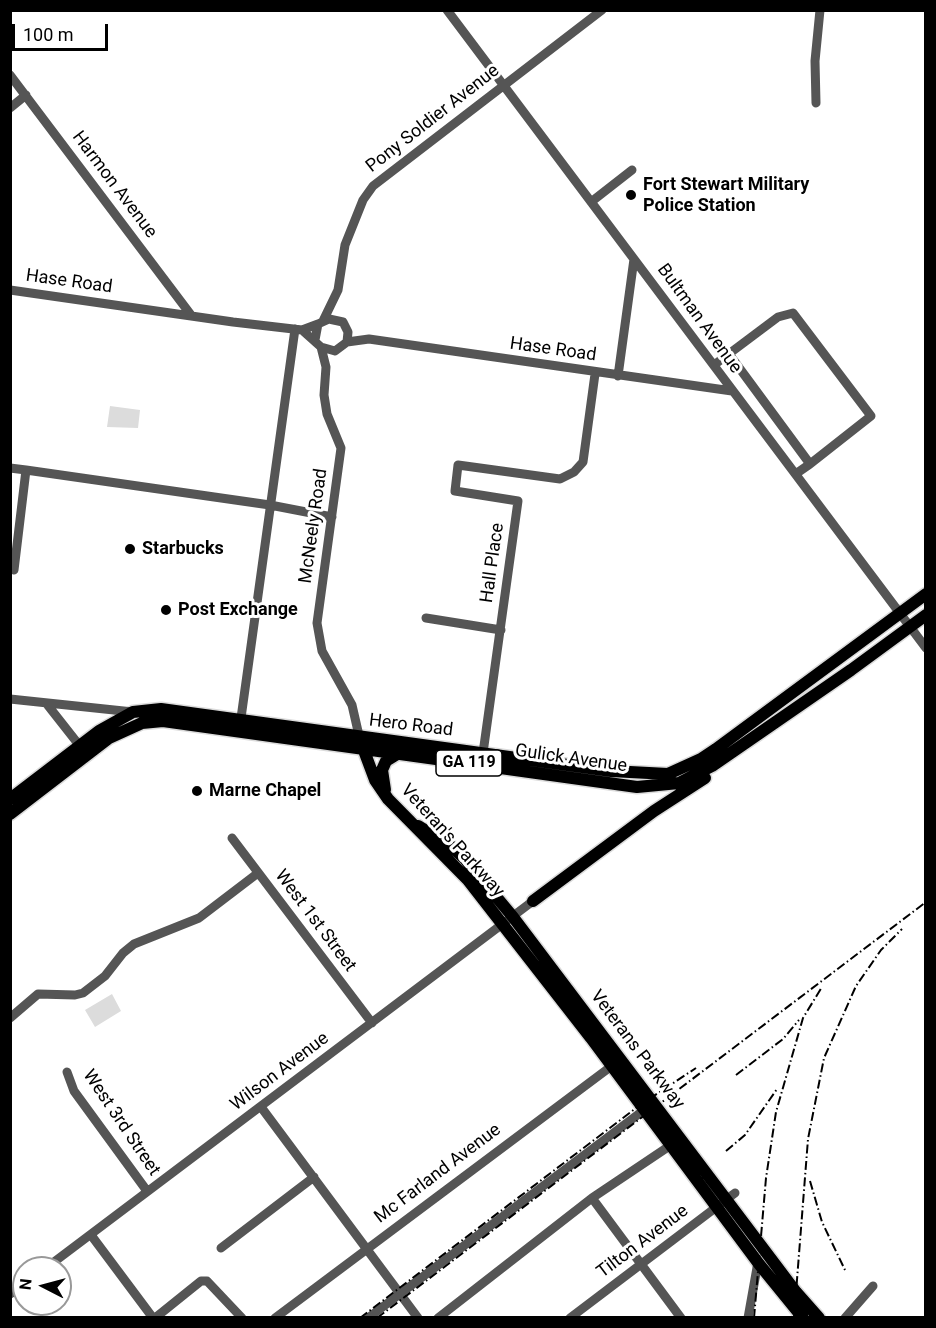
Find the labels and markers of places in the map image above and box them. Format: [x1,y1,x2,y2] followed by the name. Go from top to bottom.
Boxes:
[643,174,809,216] place label: Fort Stewart Military Police Station
[624,188,638,202] marker: Fort Stewart Military Police Station
[142,538,224,560] place label: Starbucks
[123,542,137,556] marker: Starbucks
[178,599,298,621] place label: Post Exchange
[159,603,173,617] marker: Post Exchange
[209,780,321,802] place label: Marne Chapel
[190,784,204,798] marker: Marne Chapel

